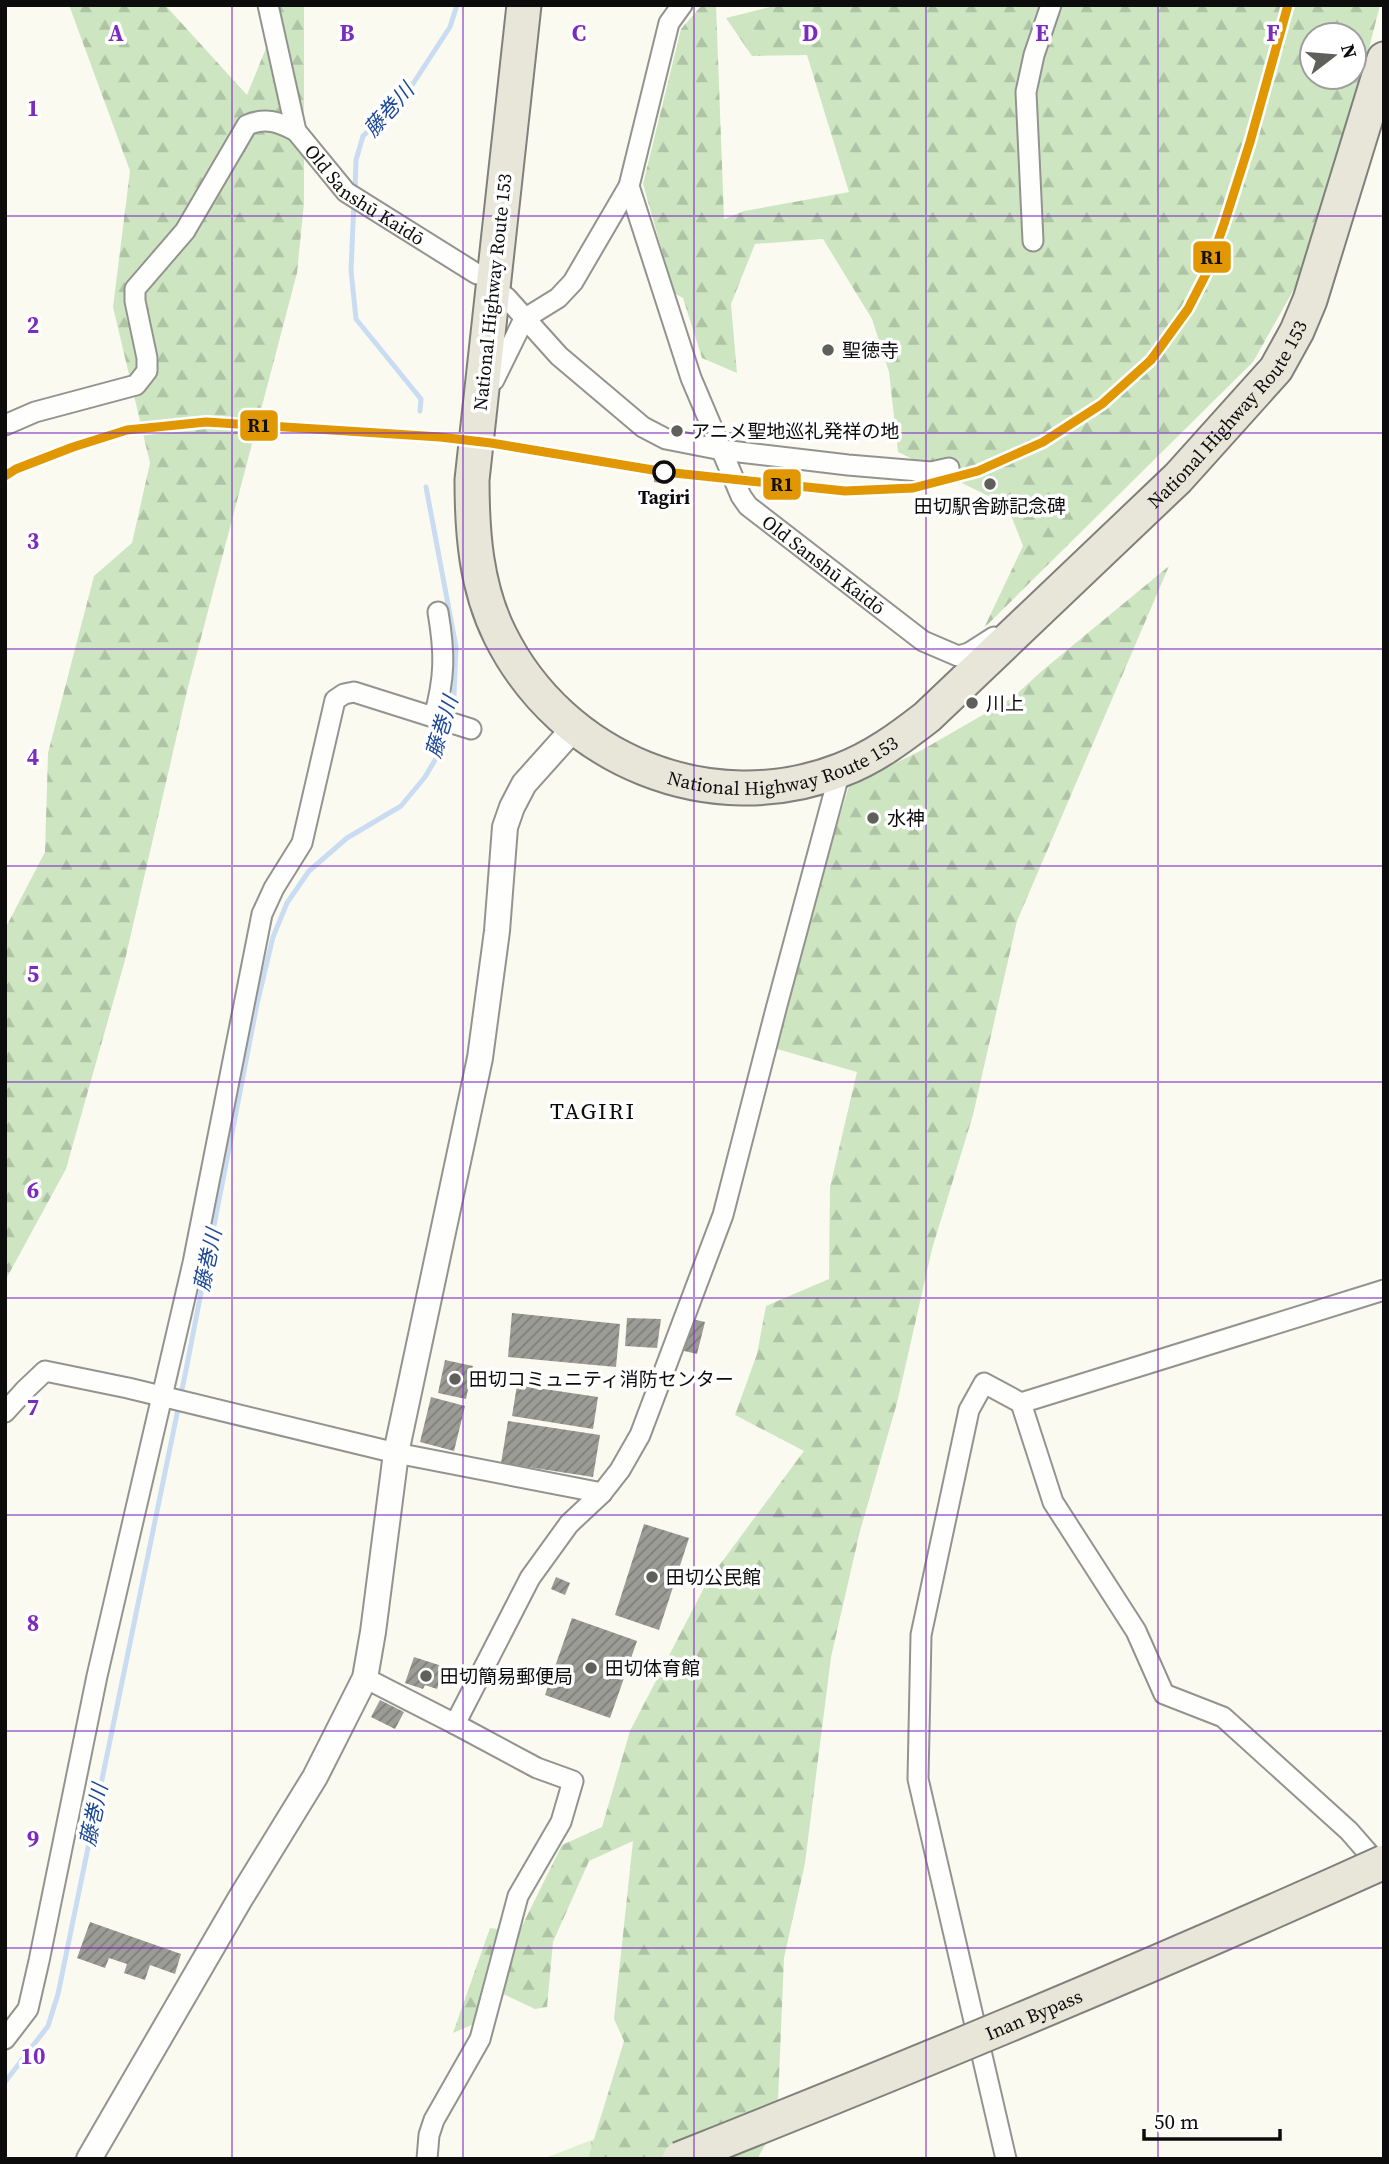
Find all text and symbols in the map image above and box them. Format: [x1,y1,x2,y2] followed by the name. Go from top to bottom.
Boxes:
[108,17,124,49] text: A
[340,17,355,49] text: B
[572,17,586,49] text: C
[802,17,818,49] text: D
[1035,17,1049,49] text: E
[1266,17,1280,49] text: F
[1298,21,1368,91] north arrow
[1335,41,1364,62] text: N
[357,75,422,143] water label: 藤巻川
[27,92,39,124] text: 1
[299,139,430,251] street label: Old Sanshū Kaidō
[467,172,517,412] street label: National Highway Route 153
[1192,240,1232,274] line badge: R1
[1200,244,1224,270] text: R1
[27,309,39,341] text: 2
[1141,316,1313,514] street label: National Highway Route 153
[842,337,899,363] place label: 聖徳寺
[820,342,836,358] marker: 聖徳寺
[239,409,279,442] line badge: R1
[247,412,271,438] text: R1
[691,418,900,444] place label: アニメ聖地巡礼発祥の地
[669,423,685,439] marker: アニメ聖地巡礼発祥の地
[653,461,675,483] marker: Tagiri
[762,468,802,501] line badge: R1
[770,471,794,497] text: R1
[982,476,998,492] marker: 田切駅舎跡記念碑
[638,484,690,510] place label: Tagiri
[914,493,1066,519] place label: 田切駅舎跡記念碑
[757,509,891,620] street label: Old Sanshū Kaidō
[27,525,39,557] text: 3
[986,690,1024,716] place label: 川上
[418,691,465,761] water label: 藤巻川
[964,695,980,711] marker: 川上
[665,730,903,801] street label: National Highway Route 153
[27,741,39,773] text: 4
[887,805,925,831] place label: 水神
[865,810,881,826] marker: 水神
[27,958,39,990] text: 5
[550,1095,636,1127] district label: TAGIRI
[27,1174,39,1206] text: 6
[187,1224,229,1294] water label: 藤巻川
[469,1366,734,1392] place label: 田切コミュニティ消防センター
[447,1371,463,1387] marker: 田切コミュニティ消防センター
[27,1391,39,1423] text: 7
[666,1564,761,1590] place label: 田切公民館
[644,1569,660,1585] marker: 田切公民館
[27,1607,39,1639] text: 8
[605,1655,700,1681] place label: 田切体育館
[583,1660,599,1676] marker: 田切体育館
[440,1663,573,1689] place label: 田切簡易郵便局
[418,1668,434,1684] marker: 田切簡易郵便局
[73,1779,115,1849] water label: 藤巻川
[27,1823,39,1855] text: 9
[981,1983,1086,2046] street label: Inan Bypass
[21,2040,45,2072] text: 10
[1144,2098,1280,2142] scale bar
[1154,2107,1199,2136] text: 50 m

